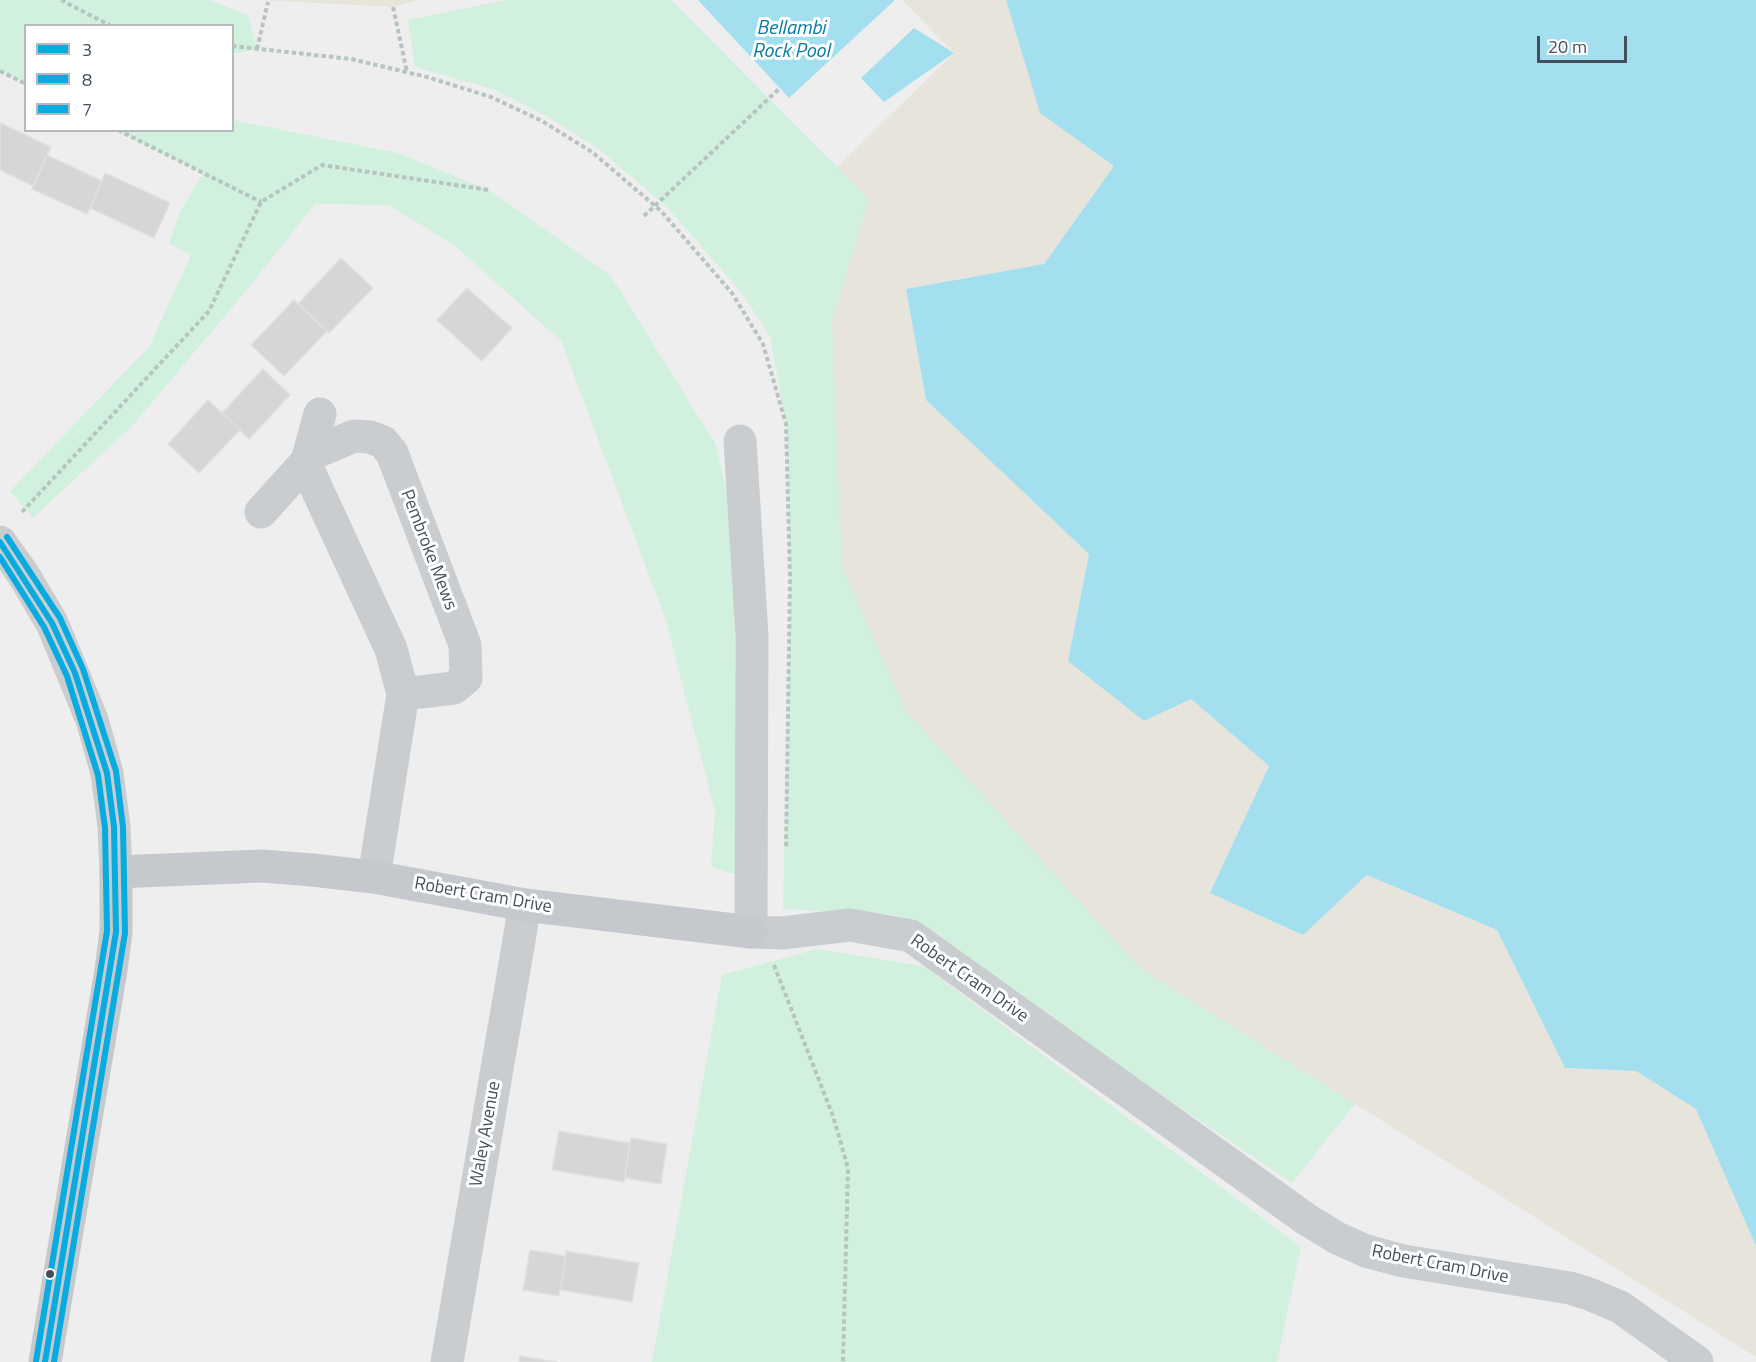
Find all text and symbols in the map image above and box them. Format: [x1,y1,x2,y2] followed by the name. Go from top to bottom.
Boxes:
[752,17,830,64] water label: Bellambi Rock Pool
[24,24,234,132] legend
[1540,24,1630,62] scale bar
[1548,33,1587,60] text: 20 m
[82,36,92,63] text: 3
[82,66,92,93] text: 8
[82,96,92,123] text: 7
[395,487,461,613] street label: Pembroke Mews
[413,873,553,919] street label: Robert Cram Drive
[906,930,1032,1028] street label: Robert Cram Drive
[466,1080,506,1188] street label: Waley Avenue
[1370,1241,1510,1289] street label: Robert Cram Drive
[44,1268,56,1280] unlabelled marker

